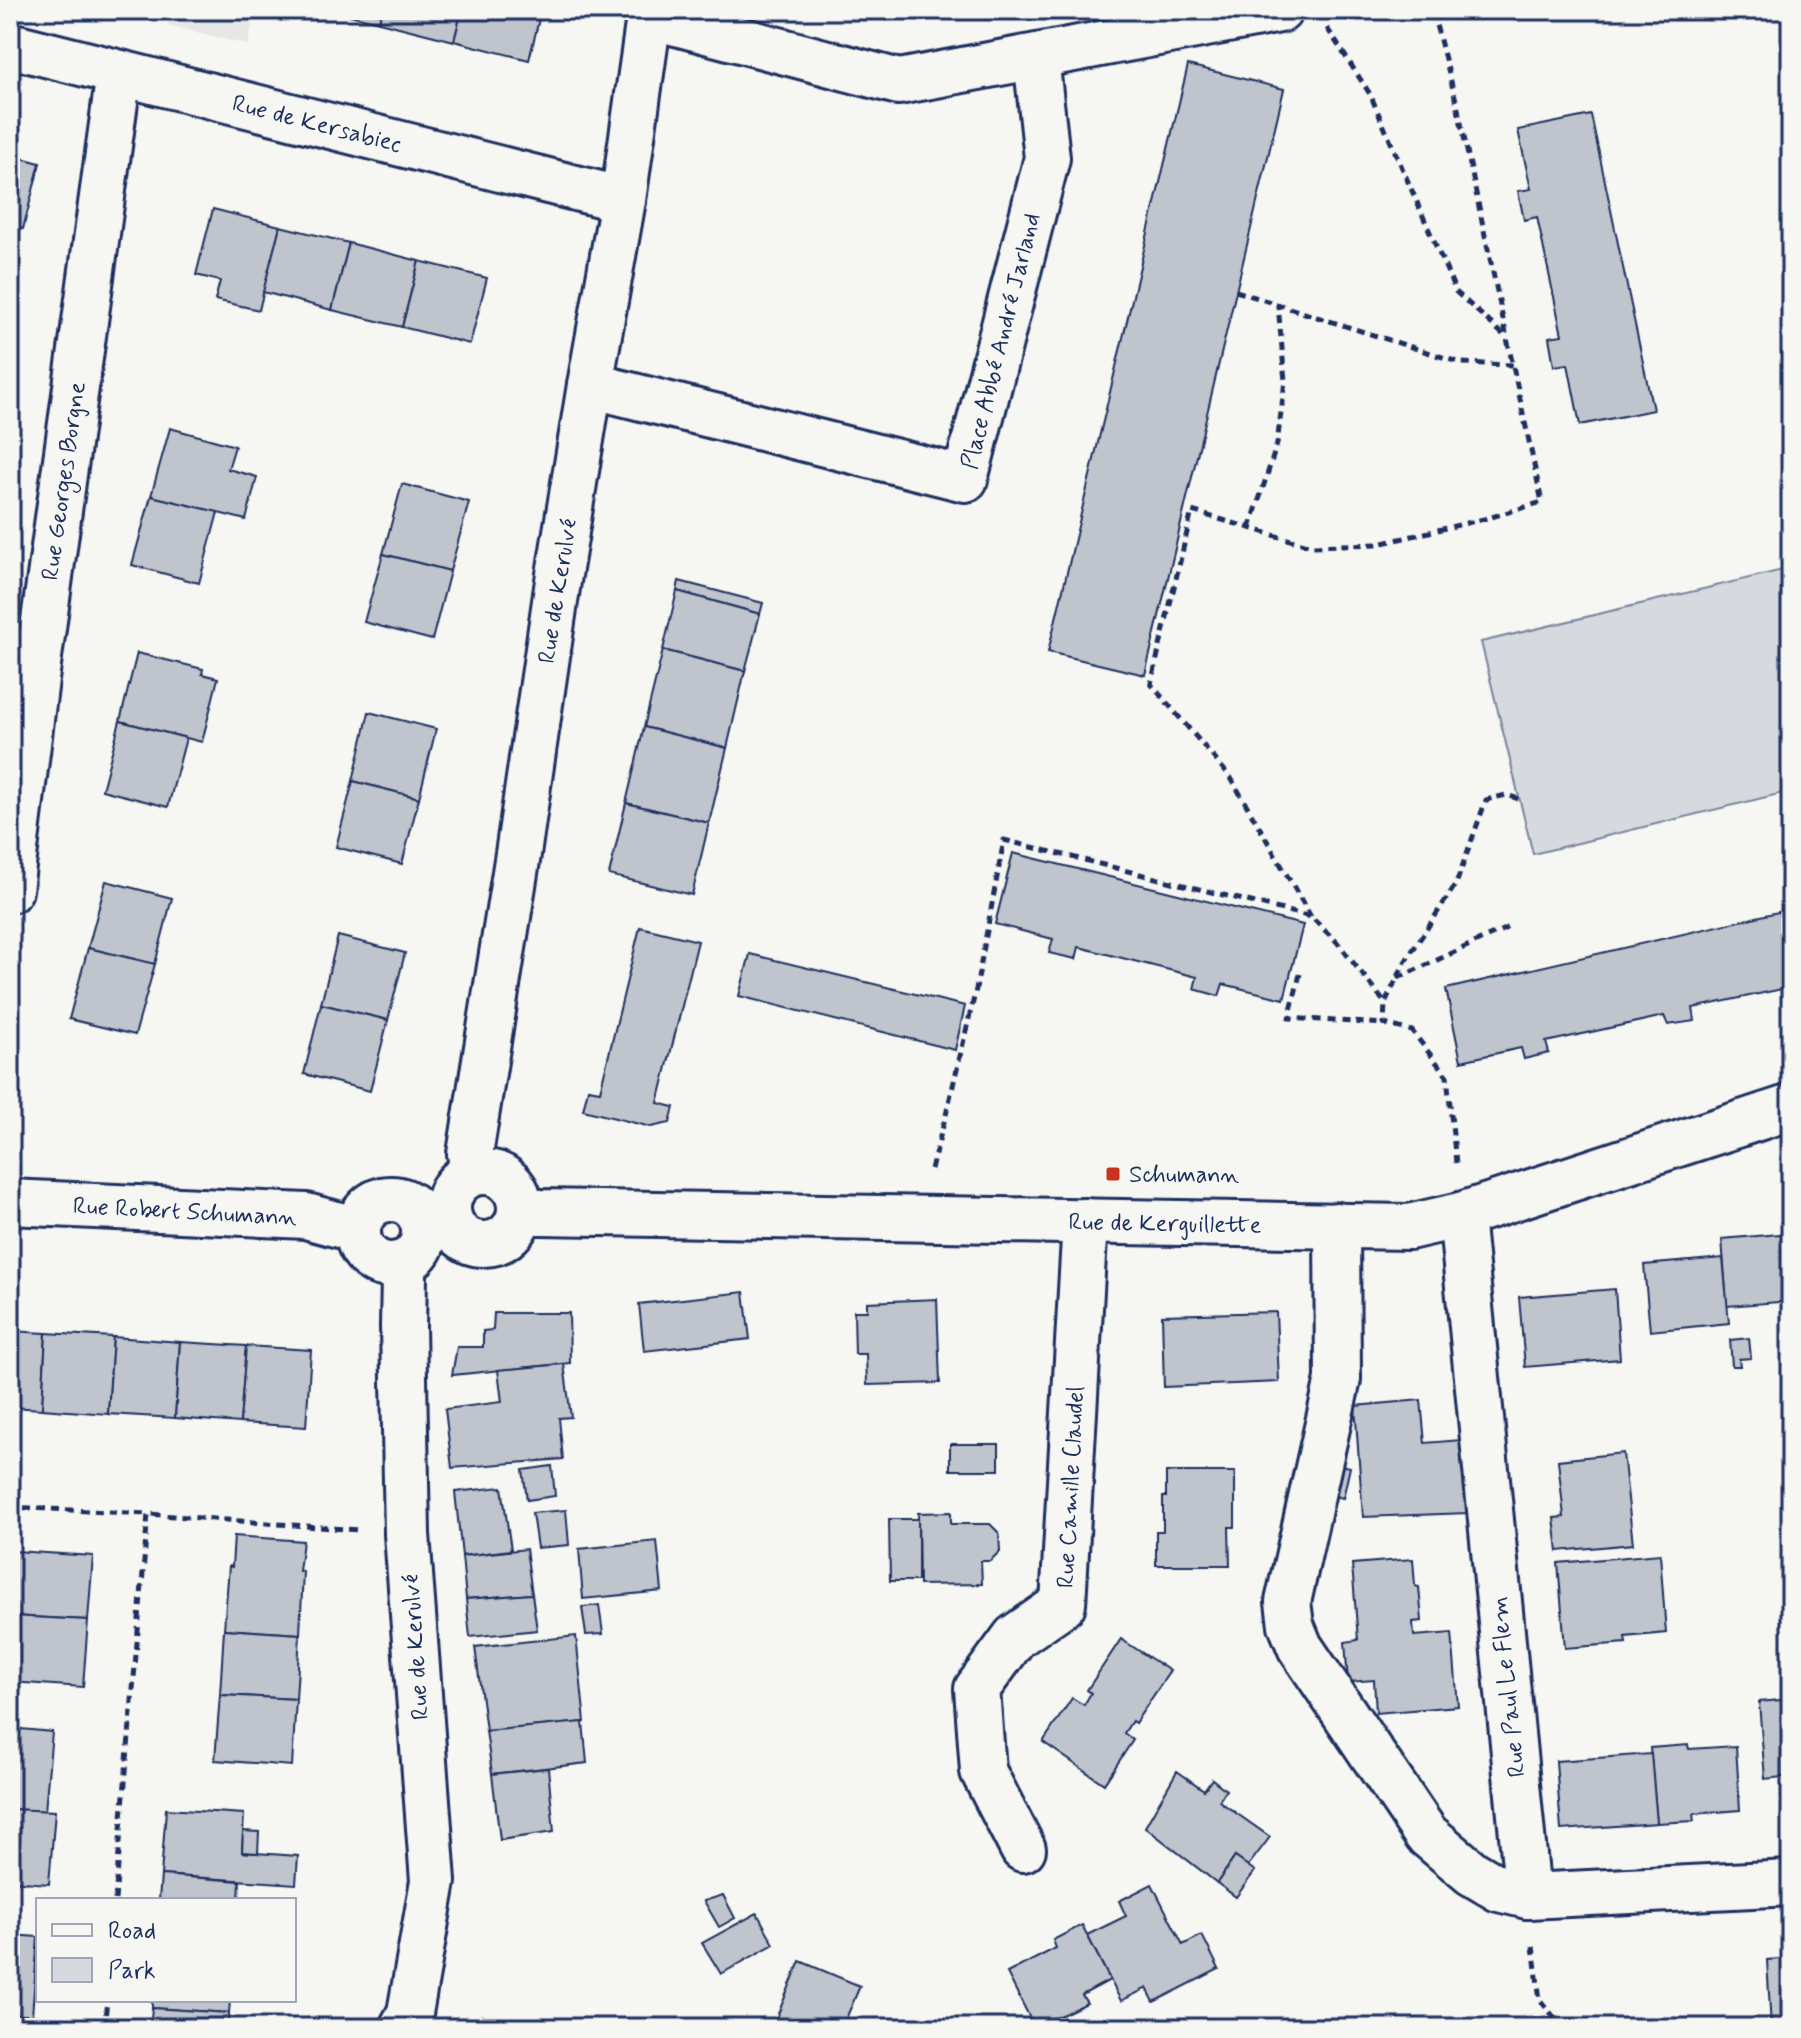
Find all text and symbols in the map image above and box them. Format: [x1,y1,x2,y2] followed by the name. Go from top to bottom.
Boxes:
[229,88,404,160] street label: Rue de Kersabiec
[955,210,1048,473] street label: Place Abbé André Jarland
[35,380,96,583] street label: Rue Georges Borgne
[532,516,585,666] street label: Rue de Kerulvé
[1129,1160,1239,1191] place label: Schumann
[1104,1165,1122,1183] marker: Schumann
[72,1191,298,1234] street label: Rue Robert Schumann
[1068,1207,1262,1242] street label: Rue de Kerguillette
[1051,1385,1092,1589] street label: Rue Camille Claudel
[396,1573,437,1721] street label: Rue de Kerulvé
[1484,1595,1533,1779] street label: Rue Paul Le Flem
[36,1898,296,2002] legend
[108,1916,156,1947] text: Road
[108,1956,156,1987] text: Park

